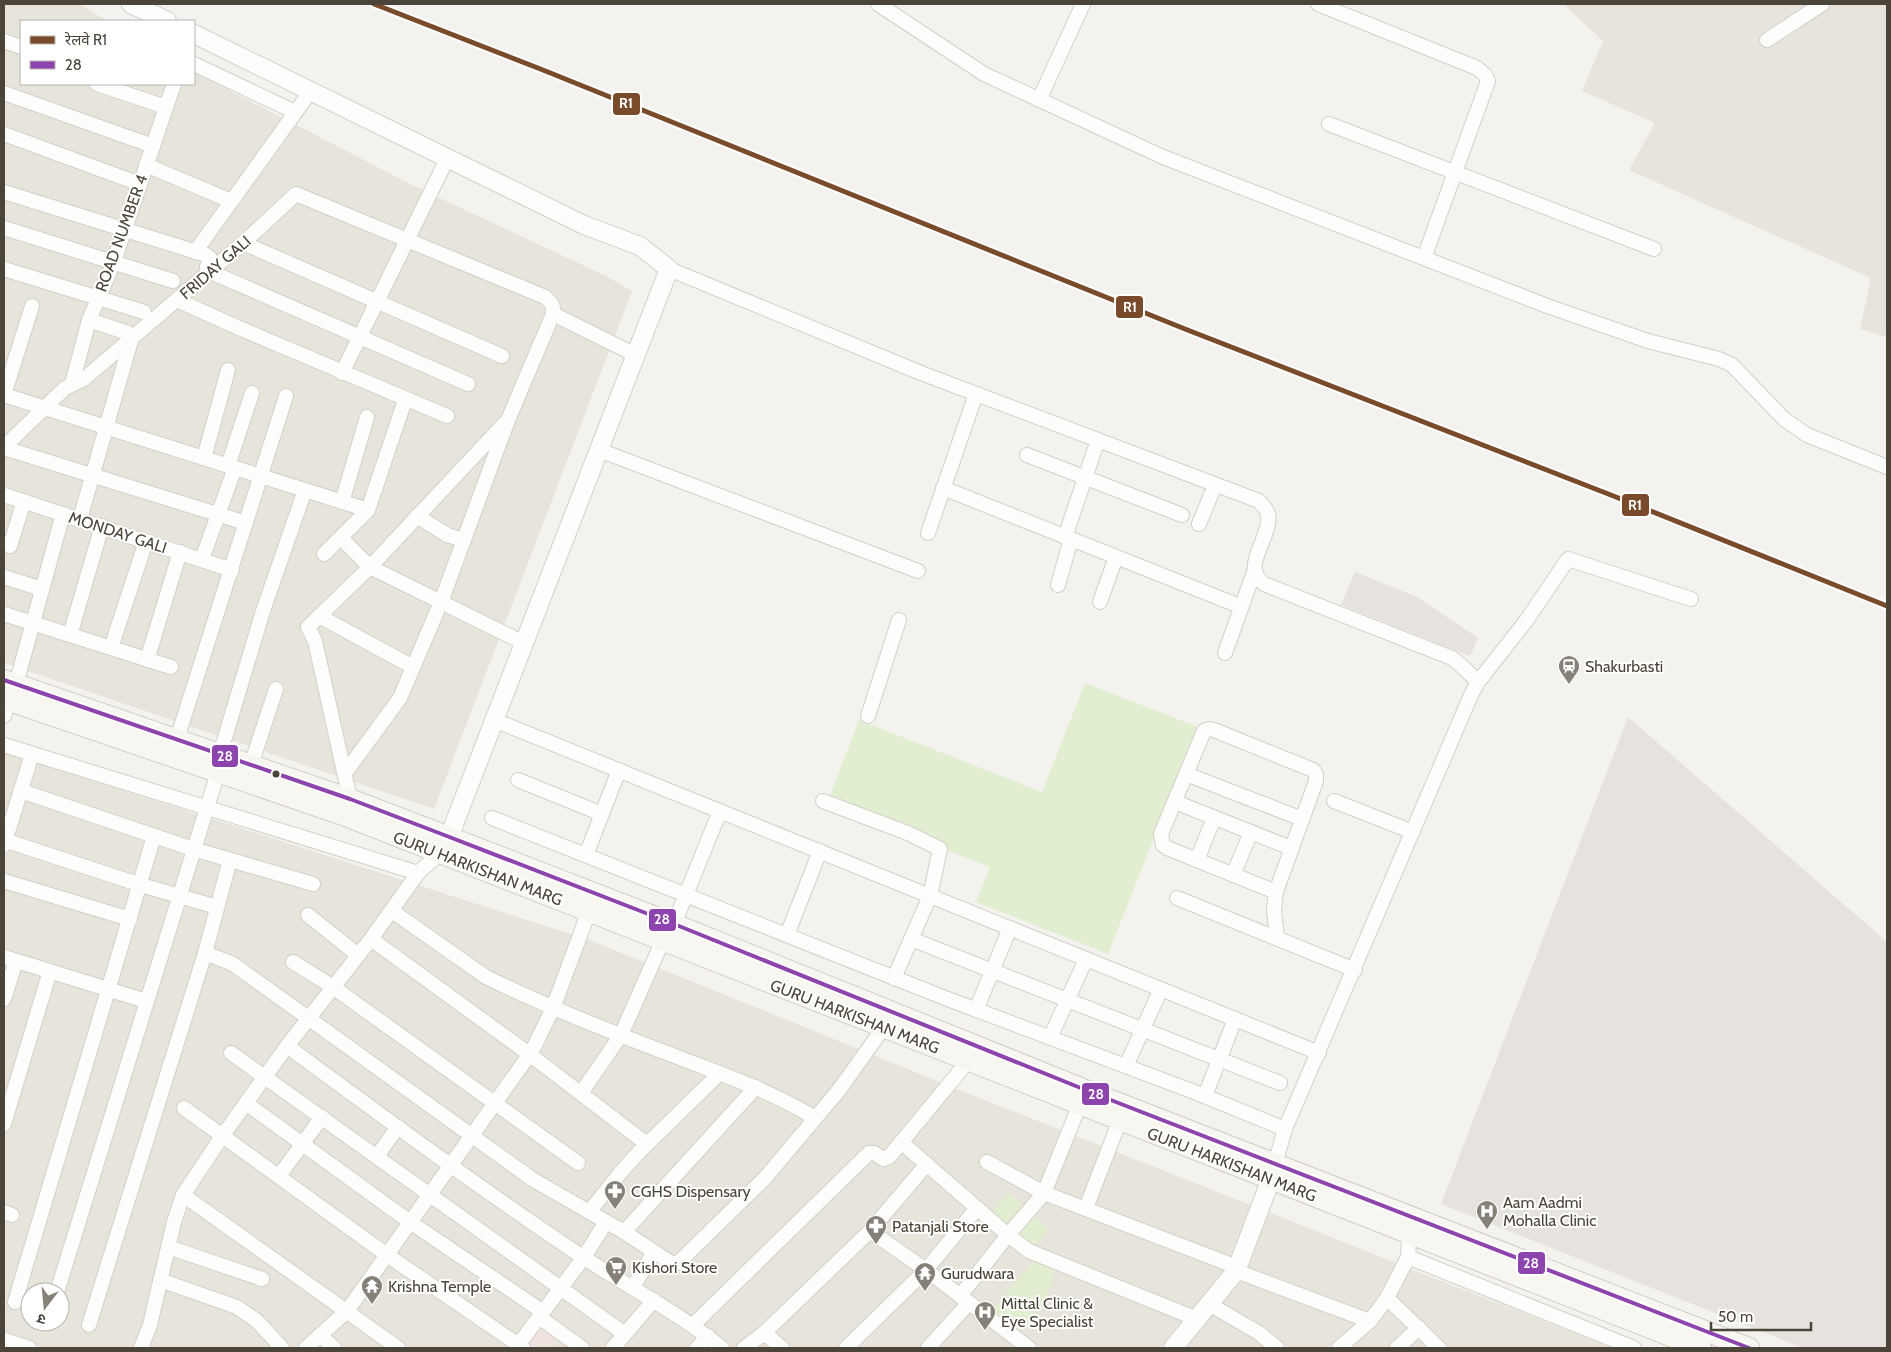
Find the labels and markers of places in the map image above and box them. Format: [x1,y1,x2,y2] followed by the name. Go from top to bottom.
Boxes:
[1557,654,1581,685] station icon: Shakurbasti
[1585,657,1663,676] place label: Shakurbasti
[271,769,281,779] unlabelled marker
[603,1179,627,1210] pharmacy icon: CGHS Dispensary
[631,1182,751,1201] place label: CGHS Dispensary
[1503,1193,1596,1230] place label: Aam Aadmi Mohalla Clinic
[1475,1199,1499,1230] hospital icon: Aam Aadmi Mohalla Clinic
[864,1214,888,1245] pharmacy icon: Patanjali Store
[892,1217,989,1236] place label: Patanjali Store
[604,1255,628,1286] supermarket icon: Kishori Store
[632,1258,717,1277] place label: Kishori Store
[913,1261,937,1292] temple icon: Gurudwara
[941,1264,1015,1283] place label: Gurudwara
[360,1274,384,1305] temple icon: Krishna Temple
[388,1277,491,1296] place label: Krishna Temple
[1001,1294,1094,1331] place label: Mittal Clinic & Eye Specialist
[973,1300,997,1331] hospital icon: Mittal Clinic & Eye Specialist

